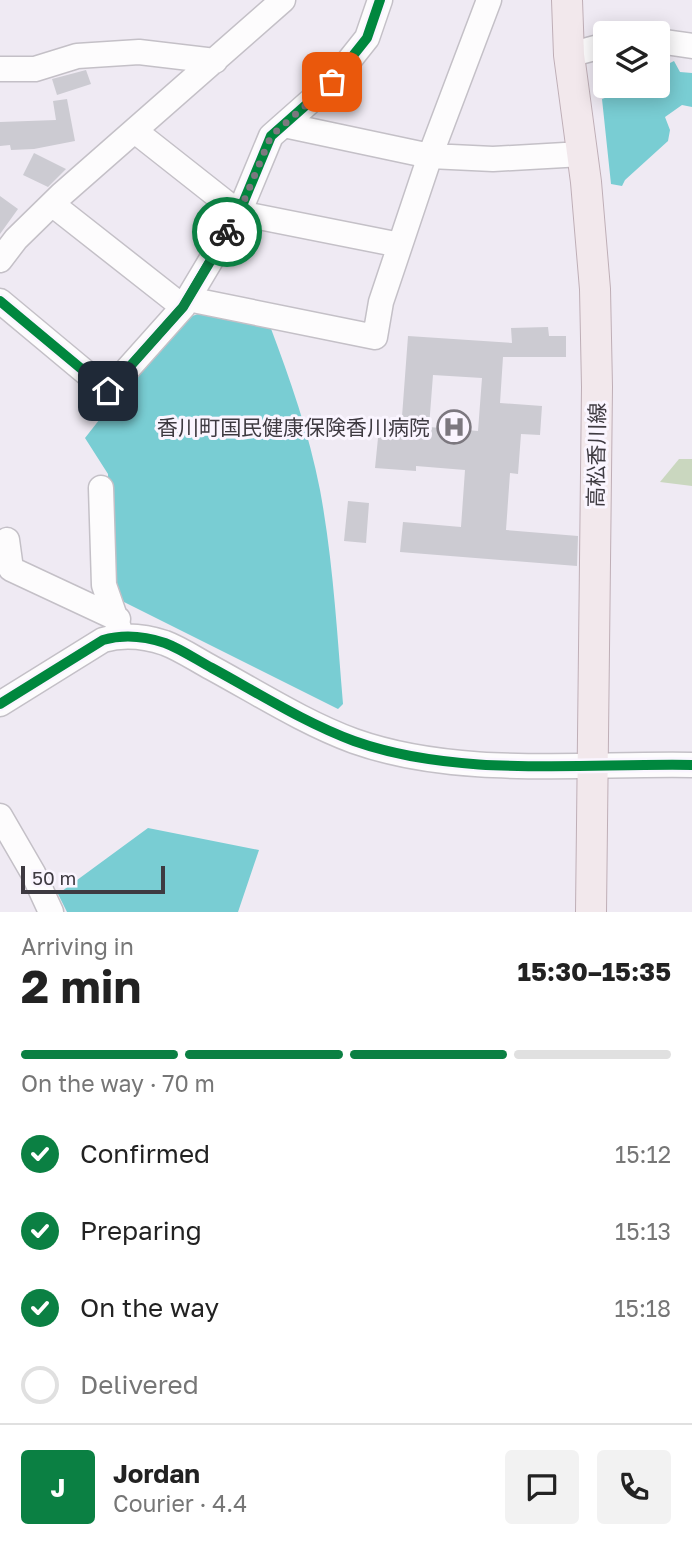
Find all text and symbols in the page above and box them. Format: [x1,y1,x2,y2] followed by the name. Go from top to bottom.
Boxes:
[593,21,670,98] map controls
[593,21,670,98] button: layers
[302,52,362,112] pin
[313,63,351,101] icon: bag
[192,197,262,267] courier
[208,213,246,251] icon: bike
[78,361,138,421] pin
[89,372,127,410] icon: home
[582,402,610,508] street label: 高松香川線
[435,408,473,446] hospital icon: 香川町国民健康保険香川病院
[157,414,430,440] place label: 香川町国民健康保険香川病院
[21,863,164,895] scale bar
[32,866,76,889] text: 50 m
[21,932,134,960] text: Arriving in
[518,956,671,987] text: 15:30–15:35
[21,958,141,1013] text: 2 min
[21,1069,215,1097] text: On the way · 70 m
[21,1135,59,1173] icon: check
[80,1138,210,1169] text: Confirmed
[615,1140,671,1168] text: 15:12
[21,1212,59,1250] icon: check
[80,1215,202,1246] text: Preparing
[615,1217,671,1245] text: 15:13
[21,1289,59,1327] icon: check
[80,1292,219,1323] text: On the way
[614,1294,671,1322] text: 15:18
[80,1369,199,1400] text: Delivered
[505,1450,579,1524] button: chat
[597,1450,671,1524] button: phone
[113,1458,200,1489] text: Jordan
[51,1472,65,1503] text: J
[113,1489,247,1517] text: Courier · 4.4

